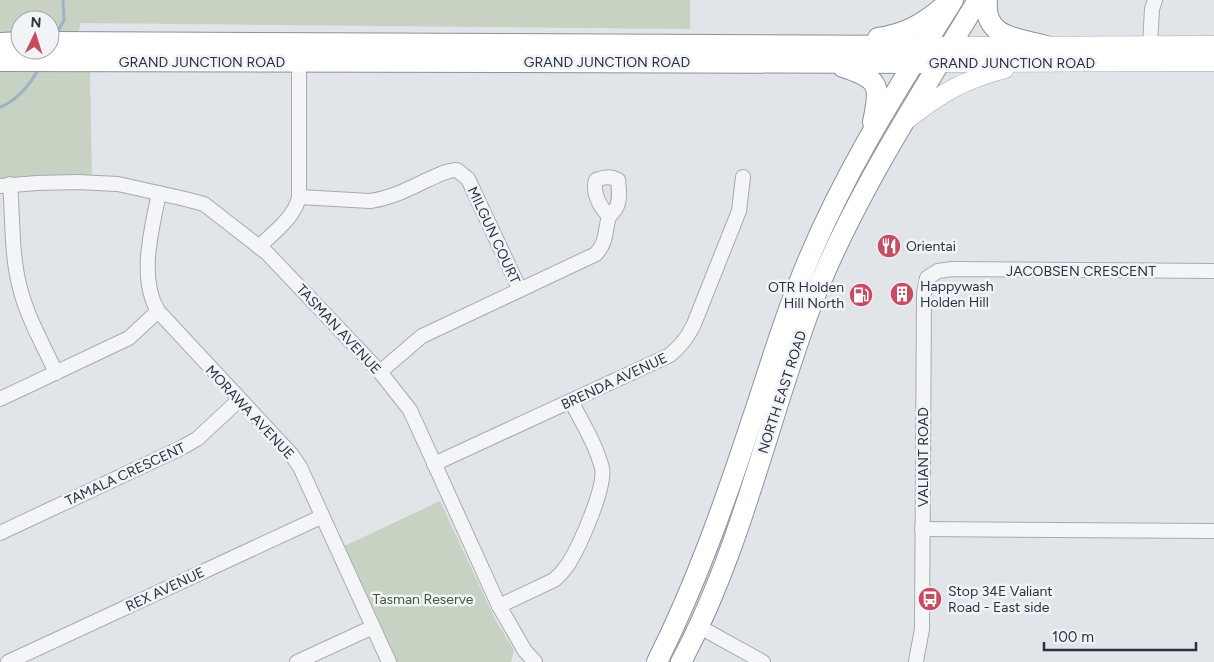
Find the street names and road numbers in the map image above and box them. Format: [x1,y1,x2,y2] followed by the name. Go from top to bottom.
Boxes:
[119,54,285,71] street label: GRAND JUNCTION ROAD
[524,54,690,71] street label: GRAND JUNCTION ROAD
[929,55,1095,72] street label: GRAND JUNCTION ROAD
[464,184,524,287] street label: MILGUN COURT
[1006,263,1156,280] street label: JACOBSEN CRESCENT
[293,281,385,378] street label: TASMAN AVENUE
[755,328,810,456] street label: NORTH EAST ROAD
[559,349,670,413] street label: BRENDA AVENUE
[202,362,298,463] street label: MORAWA AVENUE
[915,407,932,507] street label: VALIANT ROAD
[62,439,188,510] street label: TAMALA CRESCENT
[123,564,207,615] street label: REX AVENUE

